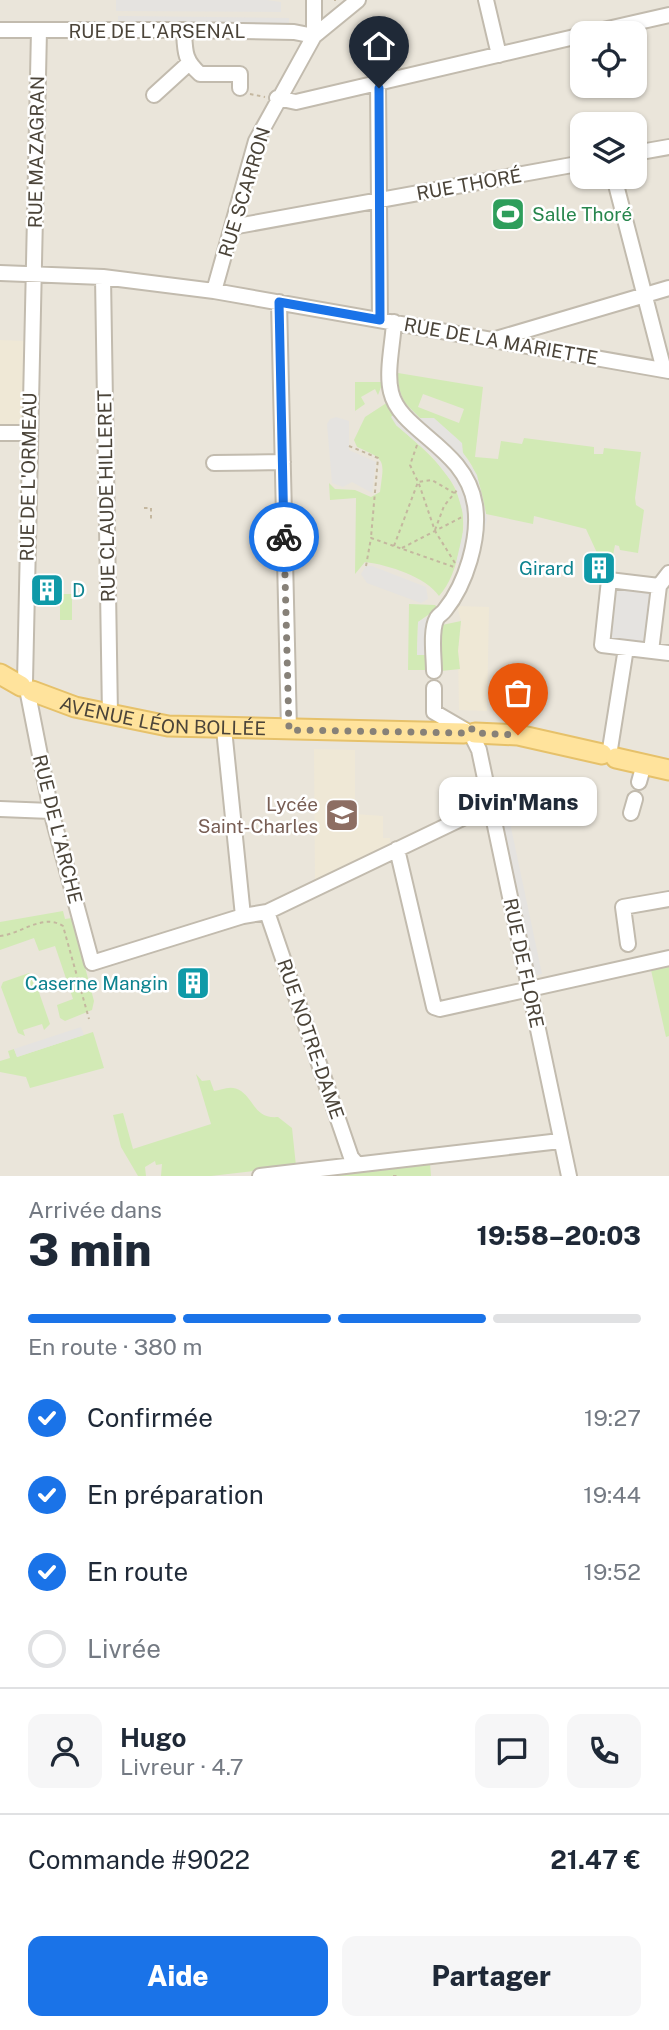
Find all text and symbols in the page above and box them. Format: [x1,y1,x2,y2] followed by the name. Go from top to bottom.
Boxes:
[349,16,409,88] pin
[69,20,245,42] street label: RUE DE L'ARSENAL
[570,21,647,189] map controls
[570,21,647,98] button: locate
[360,27,398,65] icon: home
[24,76,48,228] street label: RUE MAZAGRAN
[570,112,647,189] button: layers
[214,124,274,260] street label: RUE SCARRON
[415,164,523,204] street label: RUE THORÉ
[489,195,527,233] sports icon: Salle Thoré
[532,203,632,225] place label: Salle Thoré
[402,313,600,369] street label: RUE DE LA MARIETTE
[93,390,119,602] street label: RUE CLAUDE HILLERET
[16,392,40,562] street label: RUE DE L'ORMEAU
[249,502,319,572] courier
[265,518,303,556] icon: bike
[580,549,618,587] building icon: Girard
[519,557,574,579] place label: Girard
[28,571,66,609] building icon: D
[72,579,85,601] place label: D
[488,663,548,735] pin
[499,674,537,712] icon: bag
[57,692,266,739] street label: AVENUE LÉON BOLLÉE
[29,752,87,906] street label: RUE DE L'ARCHE
[439,777,597,826] callout: Divin'Mans
[457,788,579,815] text: Divin'Mans
[198,793,318,837] place label: Lycée Saint-Charles
[323,796,361,834] school or university icon: Lycée Saint-Charles
[499,896,549,1030] street label: RUE DE FLORE
[273,956,349,1122] street label: RUE NOTRE-DAME
[174,964,212,1002] building icon: Caserne Mangin
[25,972,168,994] place label: Caserne Mangin
[28,1196,162,1223] text: Arrivée dans
[477,1220,641,1251] text: 19:58–20:03
[28,1222,152,1276] text: 3 min
[28,1333,202,1360] text: En route · 380 m
[28,1399,66,1437] icon: check
[87,1402,213,1433] text: Confirmée
[584,1404,641,1431] text: 19:27
[28,1476,66,1514] icon: check
[87,1479,264,1510] text: En préparation
[583,1481,641,1508] text: 19:44
[28,1553,66,1591] icon: check
[87,1556,188,1587] text: En route
[584,1558,641,1585] text: 19:52
[87,1633,161,1664] text: Livrée
[28,1714,102,1788] button: person
[475,1714,549,1788] button: chat
[567,1714,641,1788] button: phone
[120,1722,186,1753] text: Hugo
[120,1753,243,1780] text: Livreur · 4.7
[28,1844,250,1875] text: Commande #9022
[550,1844,641,1875] text: 21.47 €
[28,1936,328,2016] button: Aide
[342,1936,641,2016] button: Partager

